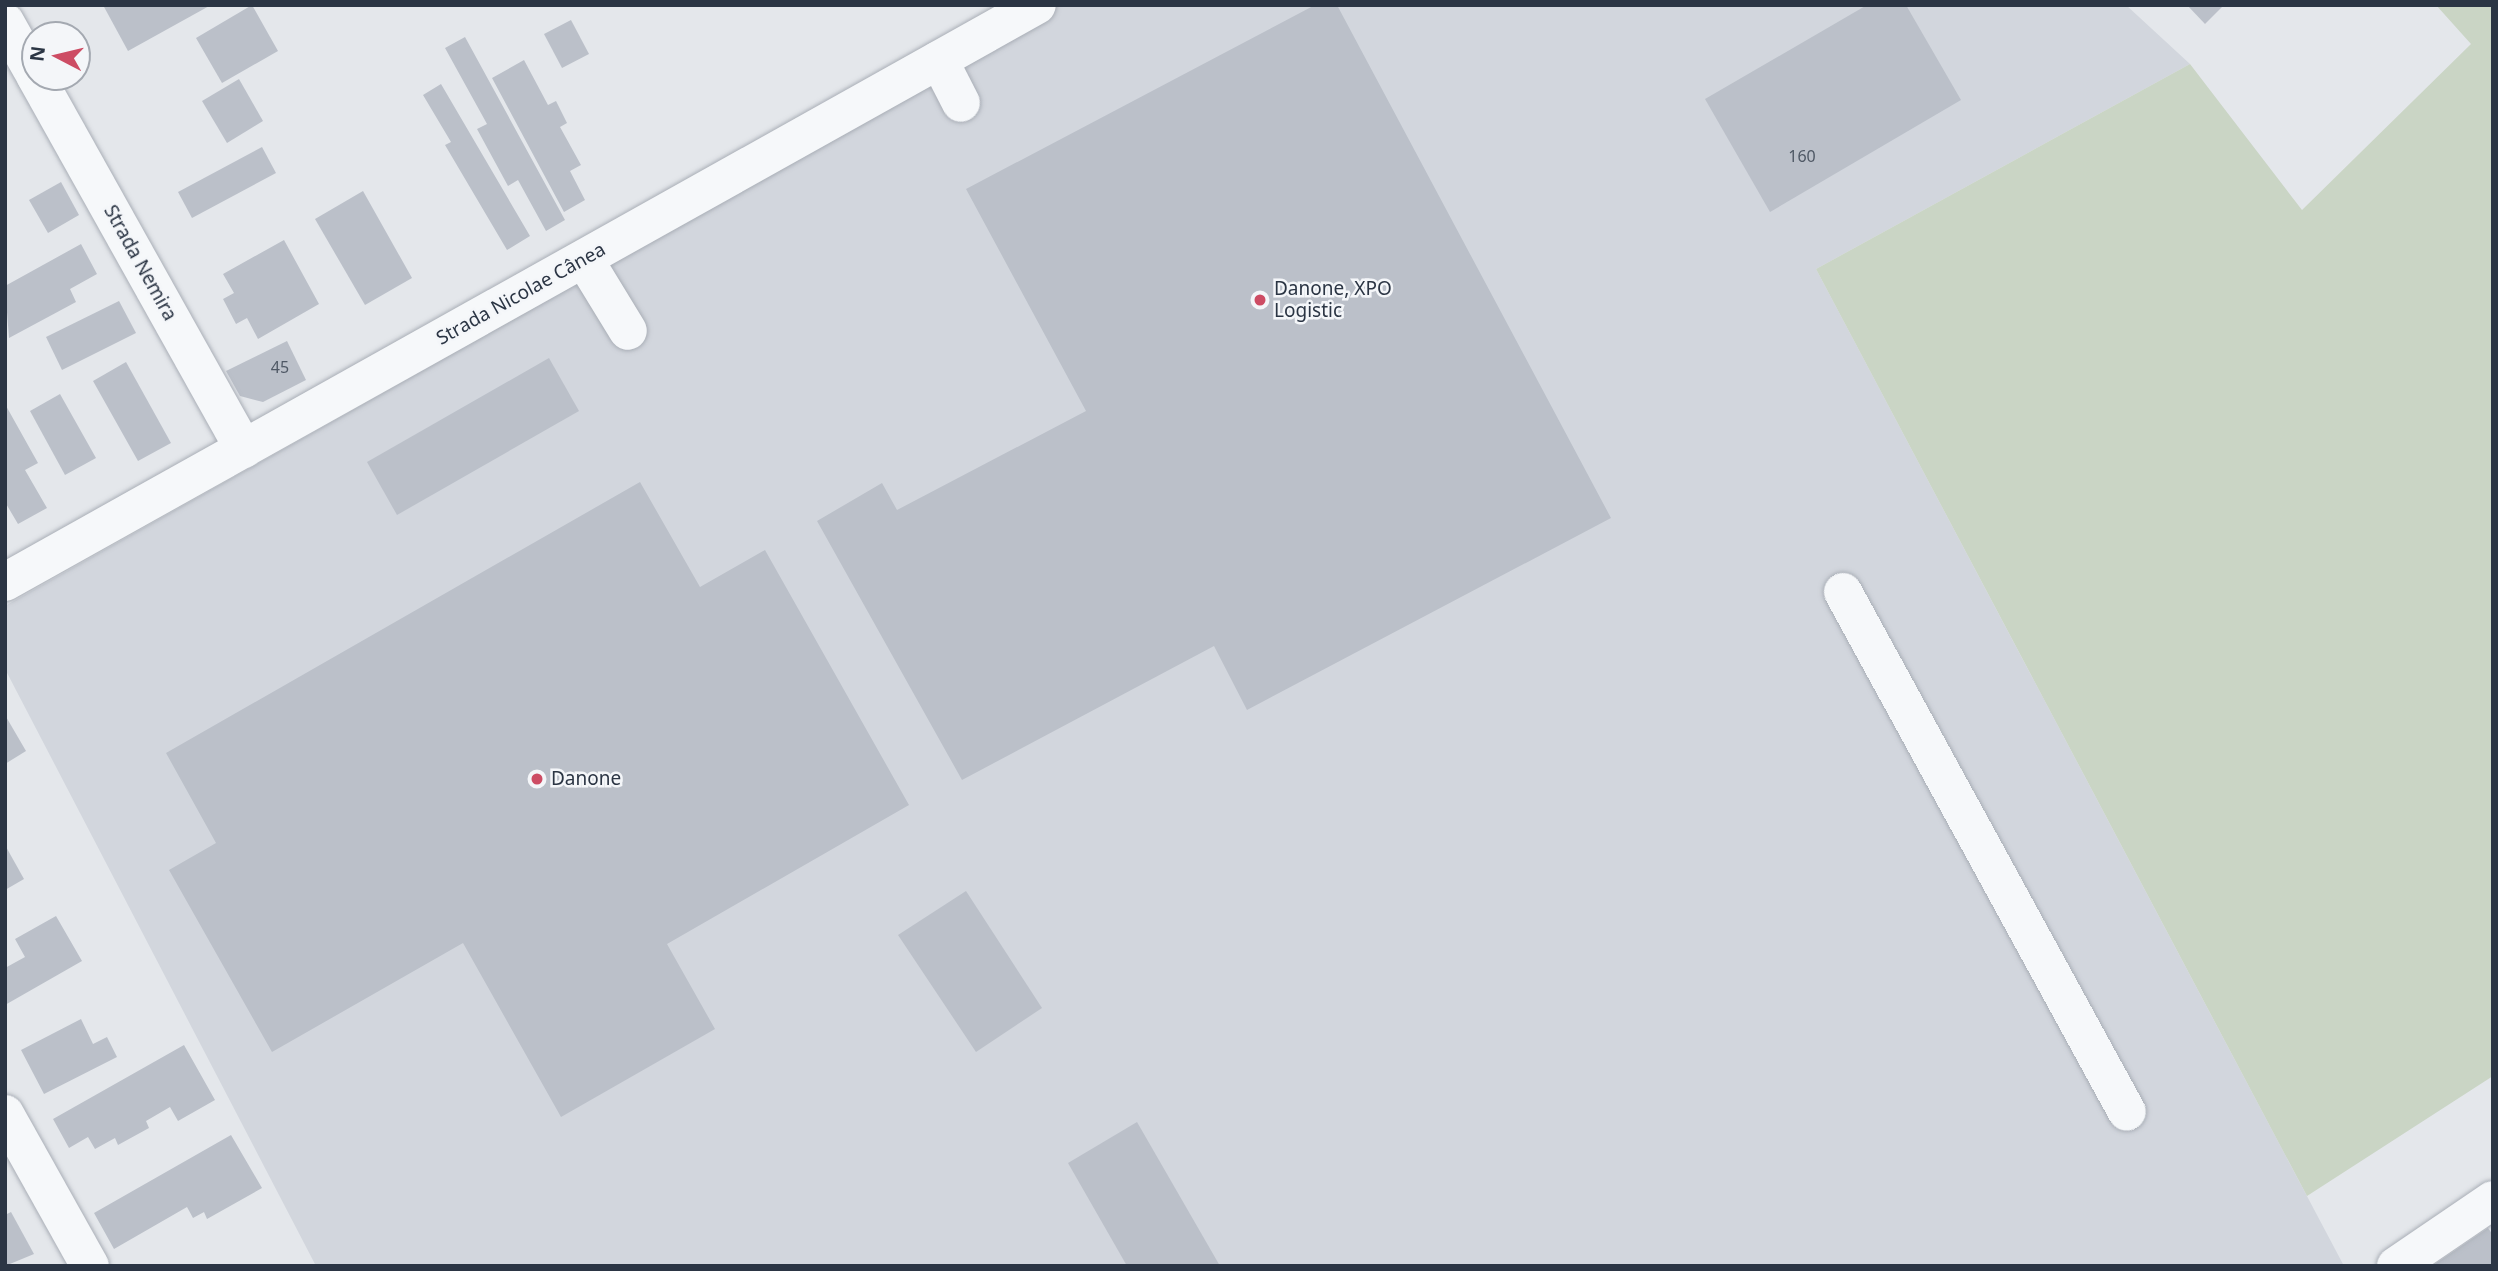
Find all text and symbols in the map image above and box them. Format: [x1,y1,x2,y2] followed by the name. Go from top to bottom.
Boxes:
[21,21,91,91] north arrow
[23,44,51,63] text: N
[1788,146,1816,166] house number: 160
[99,201,181,325] street label: Strada Nemira
[433,238,609,350] street label: Strada Nicolae Cânea
[1274,278,1392,322] place label: Danone, XPO Logistic
[1252,292,1268,308] marker: Danone, XPO Logistic
[271,357,289,377] house number: 45
[551,768,621,790] place label: Danone
[529,771,545,787] marker: Danone

